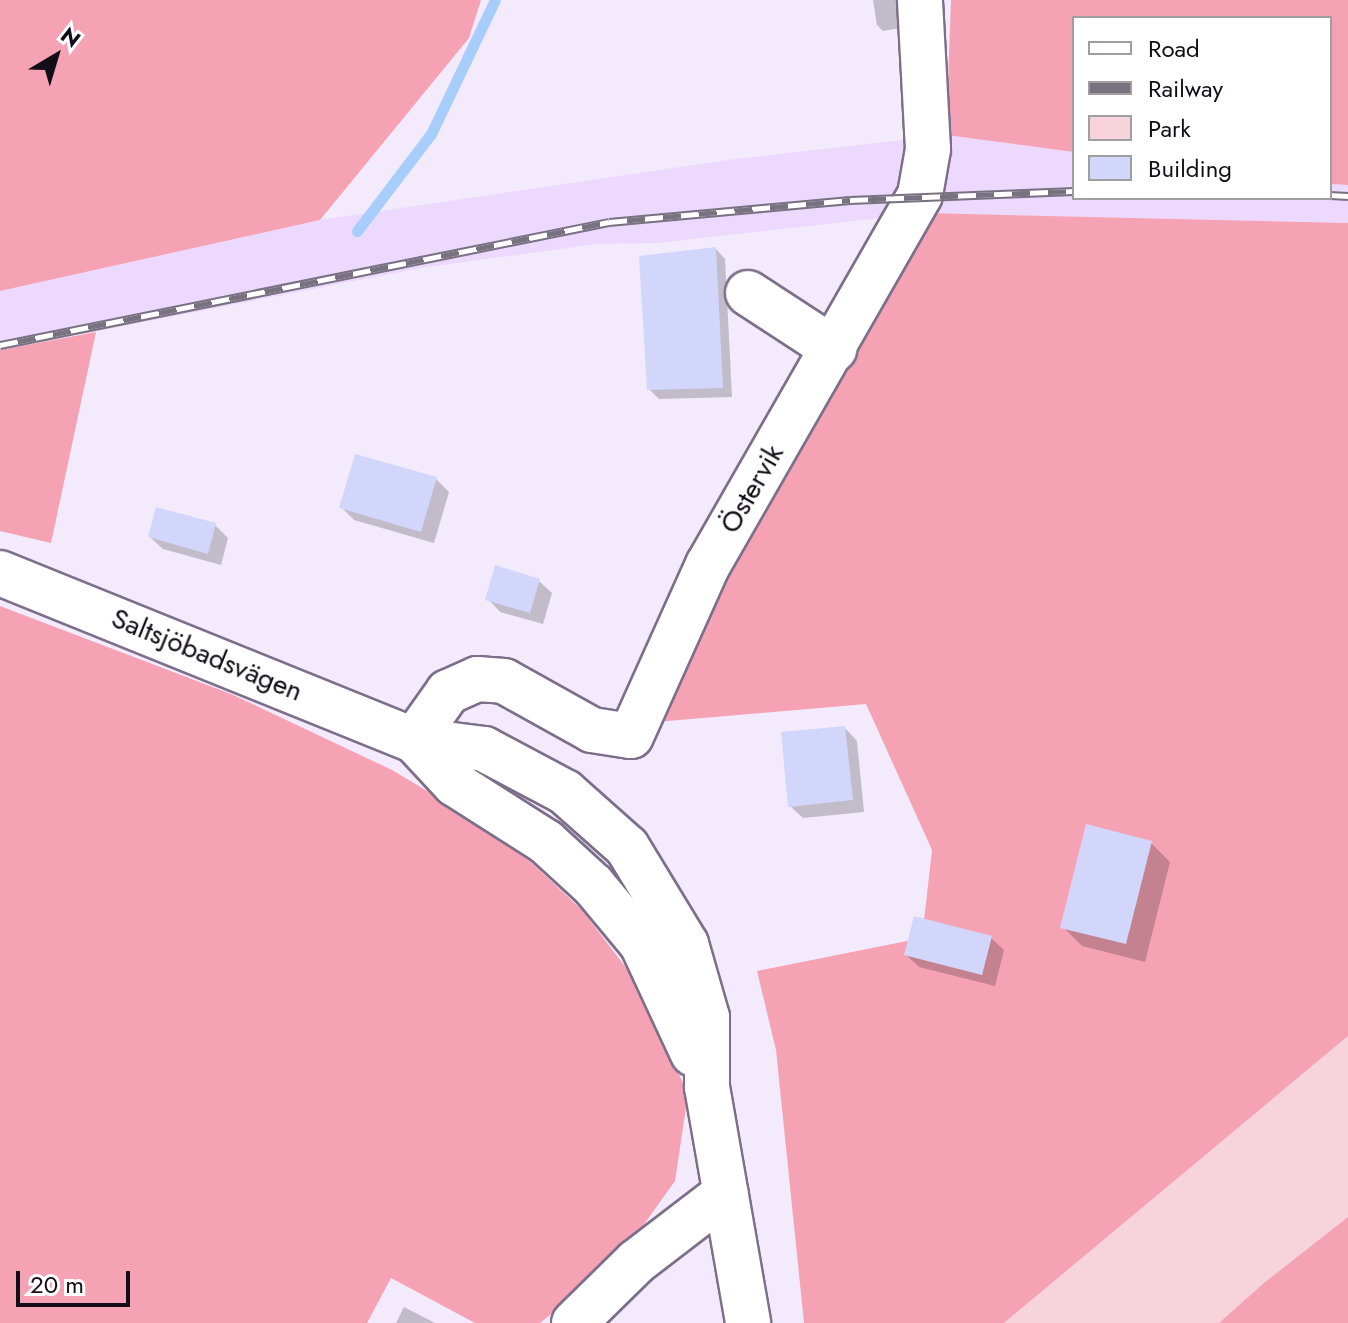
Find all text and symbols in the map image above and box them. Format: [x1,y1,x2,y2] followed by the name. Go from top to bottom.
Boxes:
[16,16,96,96] north arrow
[1072,16,1332,200] legend
[54,19,88,55] text: N
[1148,31,1200,66] text: Road
[1148,71,1223,106] text: Railway
[1148,111,1191,146] text: Park
[1148,151,1232,186] text: Building
[713,439,791,539] street label: Östervik
[107,601,307,709] street label: Saltsjöbadsvägen
[20,1255,134,1305] scale bar
[30,1267,84,1302] text: 20 m

